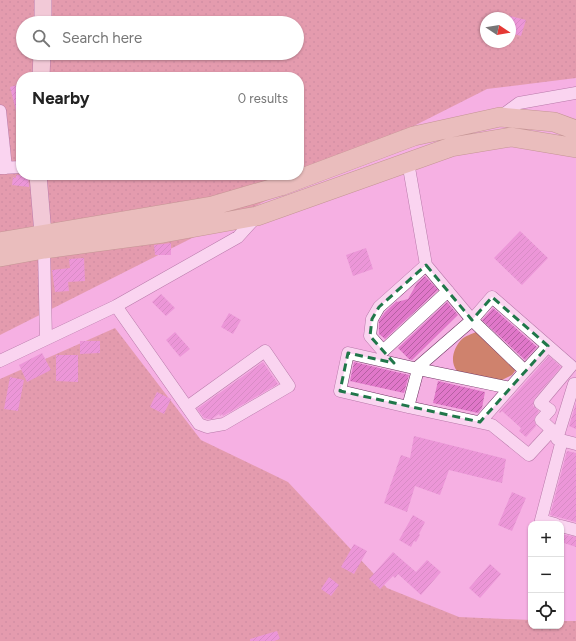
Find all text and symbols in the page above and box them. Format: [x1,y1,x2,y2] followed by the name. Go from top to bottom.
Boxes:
[480,12,516,48] north arrow
[16,16,304,60] search box
[30,27,52,49] icon: search
[62,29,142,47] text: Search here
[32,88,90,108] text: Nearby
[238,91,288,106] text: 0 results
[528,521,564,629] map controls
[528,521,564,557] button: +
[528,557,564,593] button: −
[528,593,564,629] button: locate

